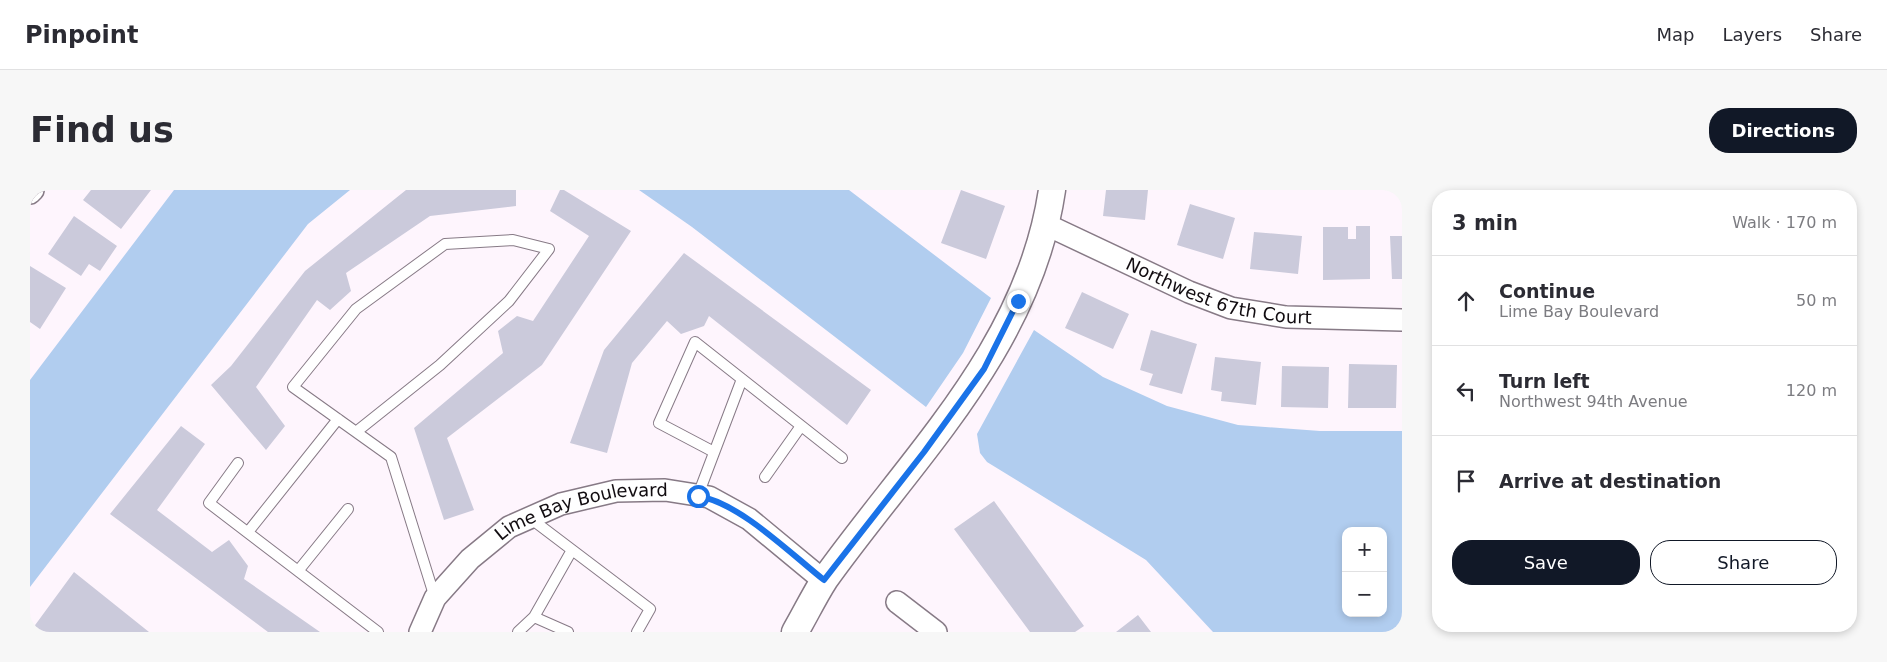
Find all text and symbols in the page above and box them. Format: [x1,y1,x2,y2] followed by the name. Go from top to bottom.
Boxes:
[25,21,138,49] text: Pinpoint
[1656,24,1694,45] text: Map
[1722,24,1782,45] text: Layers
[1810,24,1862,45] text: Share
[1709,108,1857,153] button: Directions
[30,110,174,150] text: Find us
[1452,211,1518,235] text: 3 min
[1732,213,1837,232] text: Walk · 170 m
[1123,253,1312,328] street label: Northwest 67th Court
[1499,280,1595,302] text: Continue
[1452,287,1480,315] icon: ahead
[1007,290,1030,313] route end
[1796,291,1837,310] text: 50 m
[1499,302,1659,321] text: Lime Bay Boulevard
[1499,370,1590,392] text: Turn left
[1452,377,1480,405] icon: left
[1786,381,1837,400] text: 120 m
[1499,392,1688,411] text: Northwest 94th Avenue
[1452,467,1480,495] icon: arrive
[1499,470,1721,492] text: Arrive at destination
[490,479,668,544] street label: Lime Bay Boulevard
[687,485,710,508] route start
[1342,527,1387,617] map controls
[1342,527,1387,572] button: +
[1452,540,1640,585] button: Save
[1650,540,1837,585] button: Share
[1342,572,1387,617] button: −

